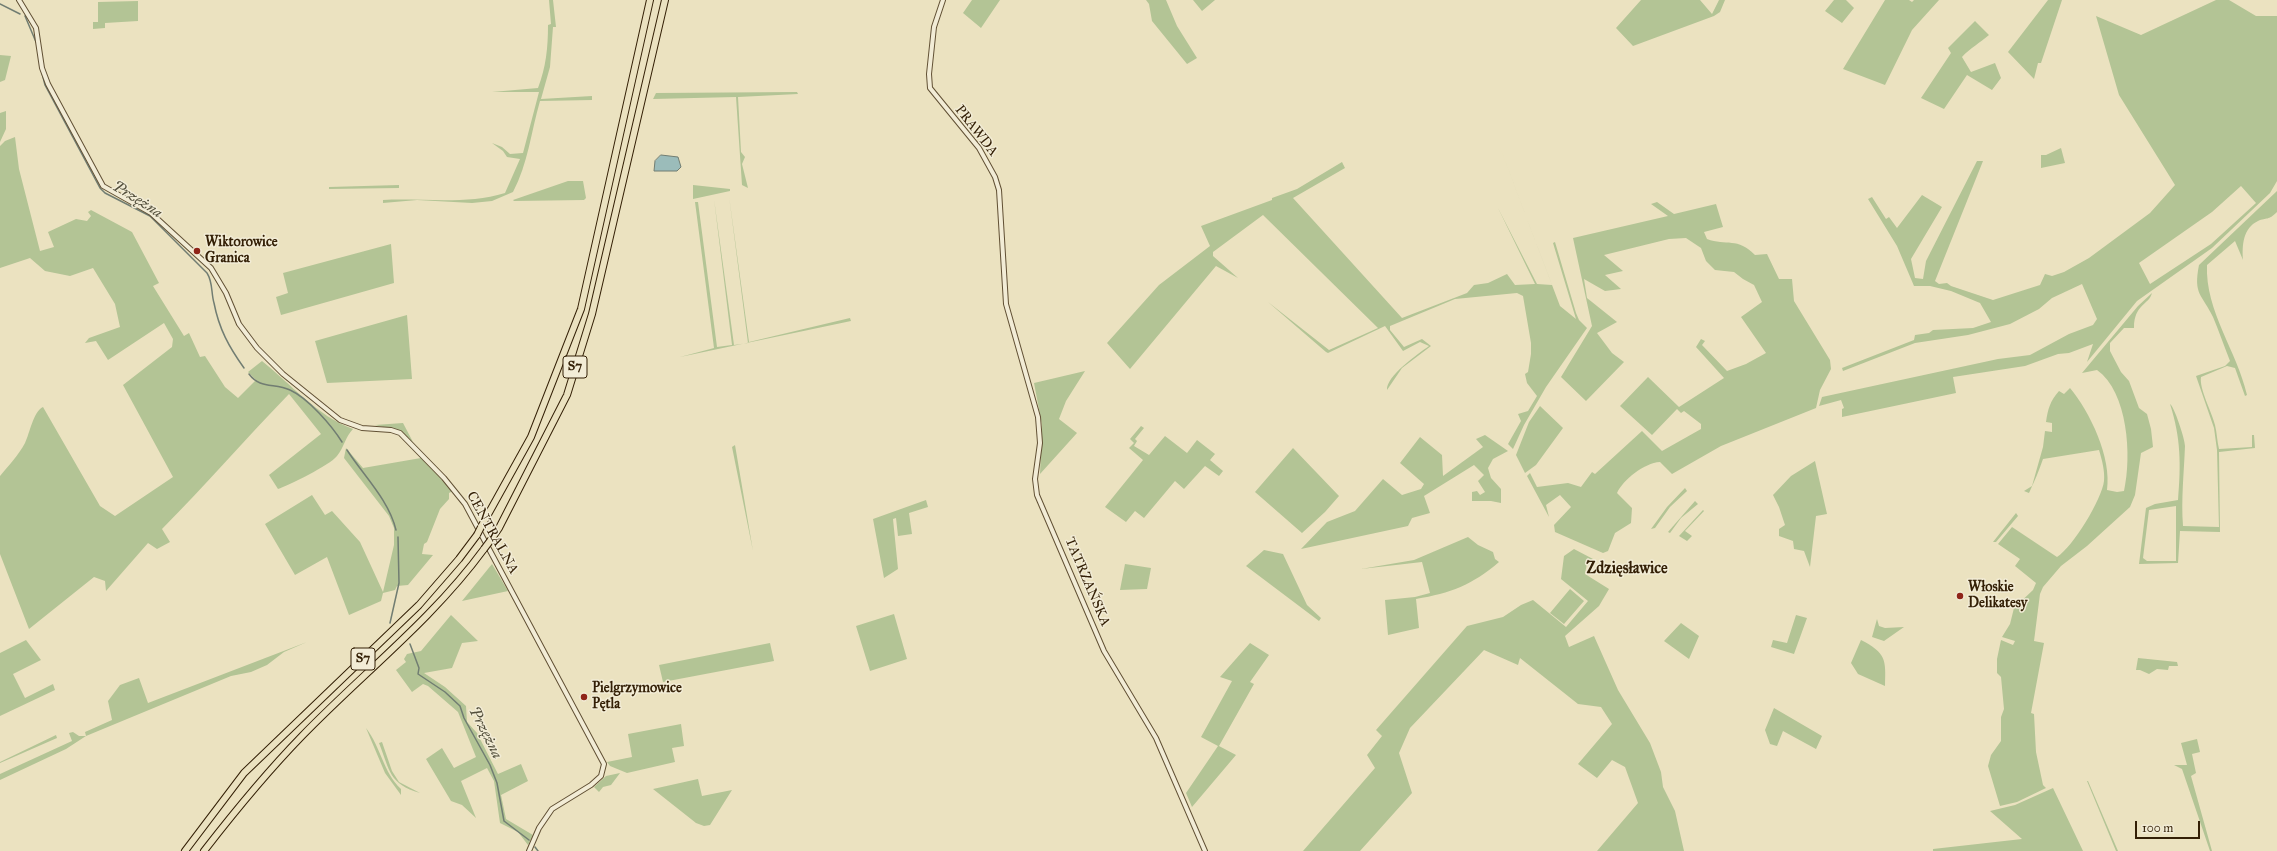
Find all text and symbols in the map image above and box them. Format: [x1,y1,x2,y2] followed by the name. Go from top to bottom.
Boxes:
[951,102,1001,160] street label: PRAWDA
[109,178,165,222] water label: Przężna
[205,235,278,268] place label: Wiktorowice Granica
[192,246,202,256] marker: Wiktorowice Granica
[563,356,587,378] road number: S7
[462,489,522,577] street label: CENTRALNA
[1061,535,1113,629] street label: TATRZAŃSKA
[1586,559,1668,579] district label: Zdzięsławice
[1968,580,2027,612] place label: Włoskie Delikatesy
[1955,591,1965,601] marker: Włoskie Delikatesy
[351,648,375,670] road number: S7
[592,681,682,714] place label: Pielgrzymowice Pętla
[579,692,589,702] marker: Pielgrzymowice Pętla
[464,704,506,762] water label: Przężna
[2137,813,2202,839] scale bar
[2142,821,2173,835] text: 100 m

